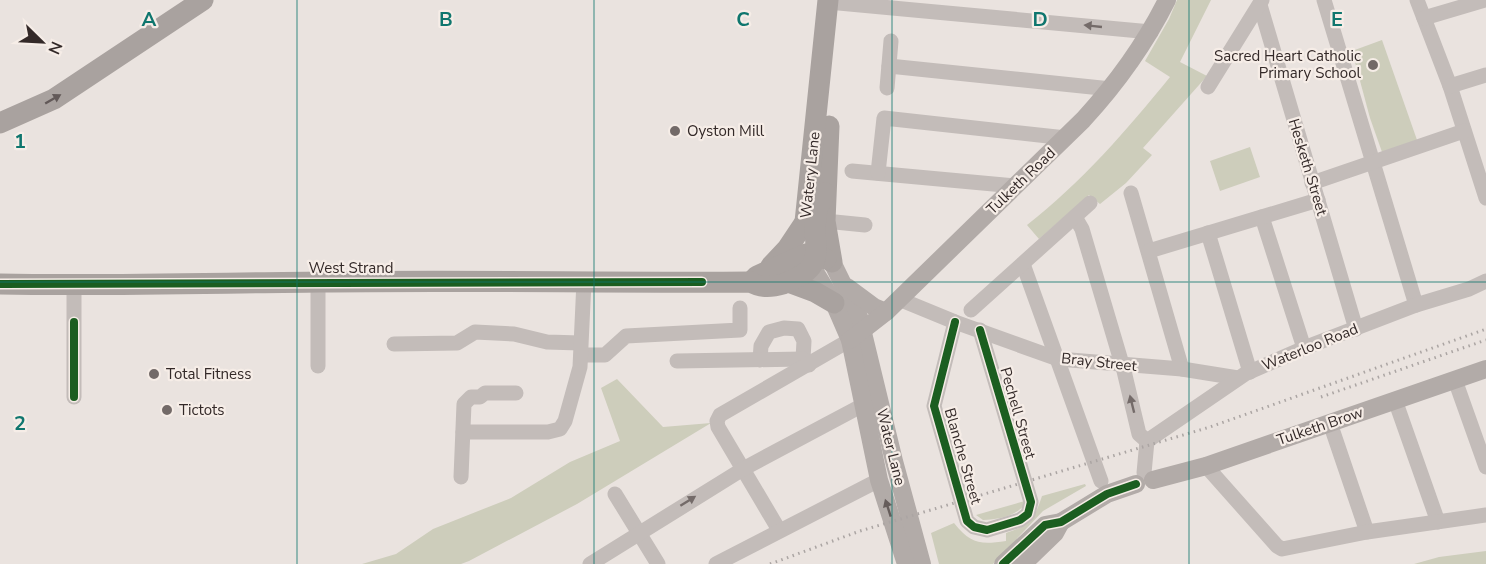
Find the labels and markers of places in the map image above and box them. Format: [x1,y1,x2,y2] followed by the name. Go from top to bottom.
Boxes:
[1214,46,1362,83] place label: Sacred Heart Catholic Primary School
[1366,58,1380,72] marker: Sacred Heart Catholic Primary School
[687,121,765,141] place label: Oyston Mill
[668,124,682,138] marker: Oyston Mill
[166,364,252,384] place label: Total Fitness
[147,367,161,381] marker: Total Fitness
[179,400,224,420] place label: Tictots
[160,403,174,417] marker: Tictots

